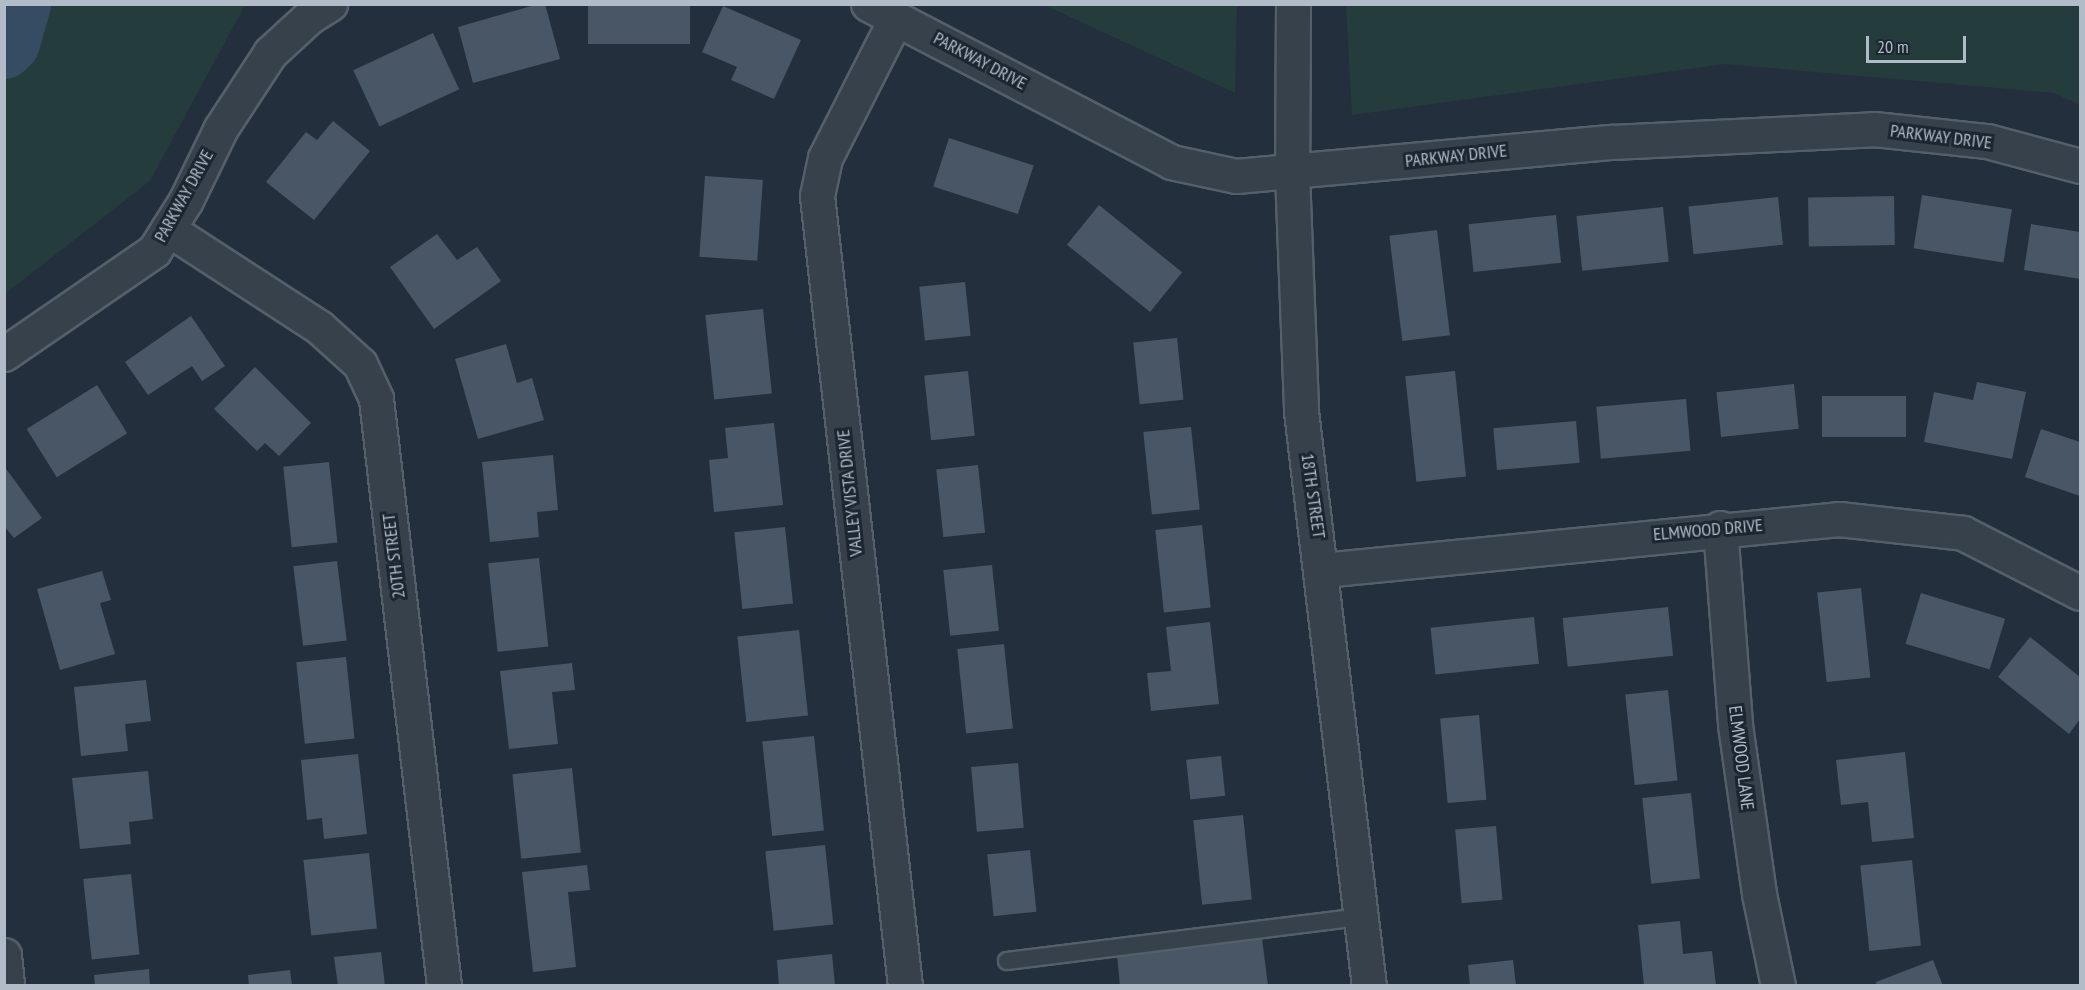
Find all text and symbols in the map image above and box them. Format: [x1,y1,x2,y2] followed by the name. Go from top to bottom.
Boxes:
[1869,24,1970,62] scale bar
[930,27,1030,95] street label: PARKWAY DRIVE
[1877,35,1909,58] text: 20 m
[1889,120,1993,154] street label: PARKWAY DRIVE
[1404,140,1508,172] street label: PARKWAY DRIVE
[150,146,218,246] street label: PARKWAY DRIVE
[833,428,867,558] street label: VALLEY VISTA DRIVE
[1296,452,1330,540] street label: 18TH STREET
[378,512,410,600] street label: 20TH STREET
[1652,514,1764,546] street label: ELMWOOD DRIVE
[1724,705,1758,811] street label: ELMWOOD LANE

